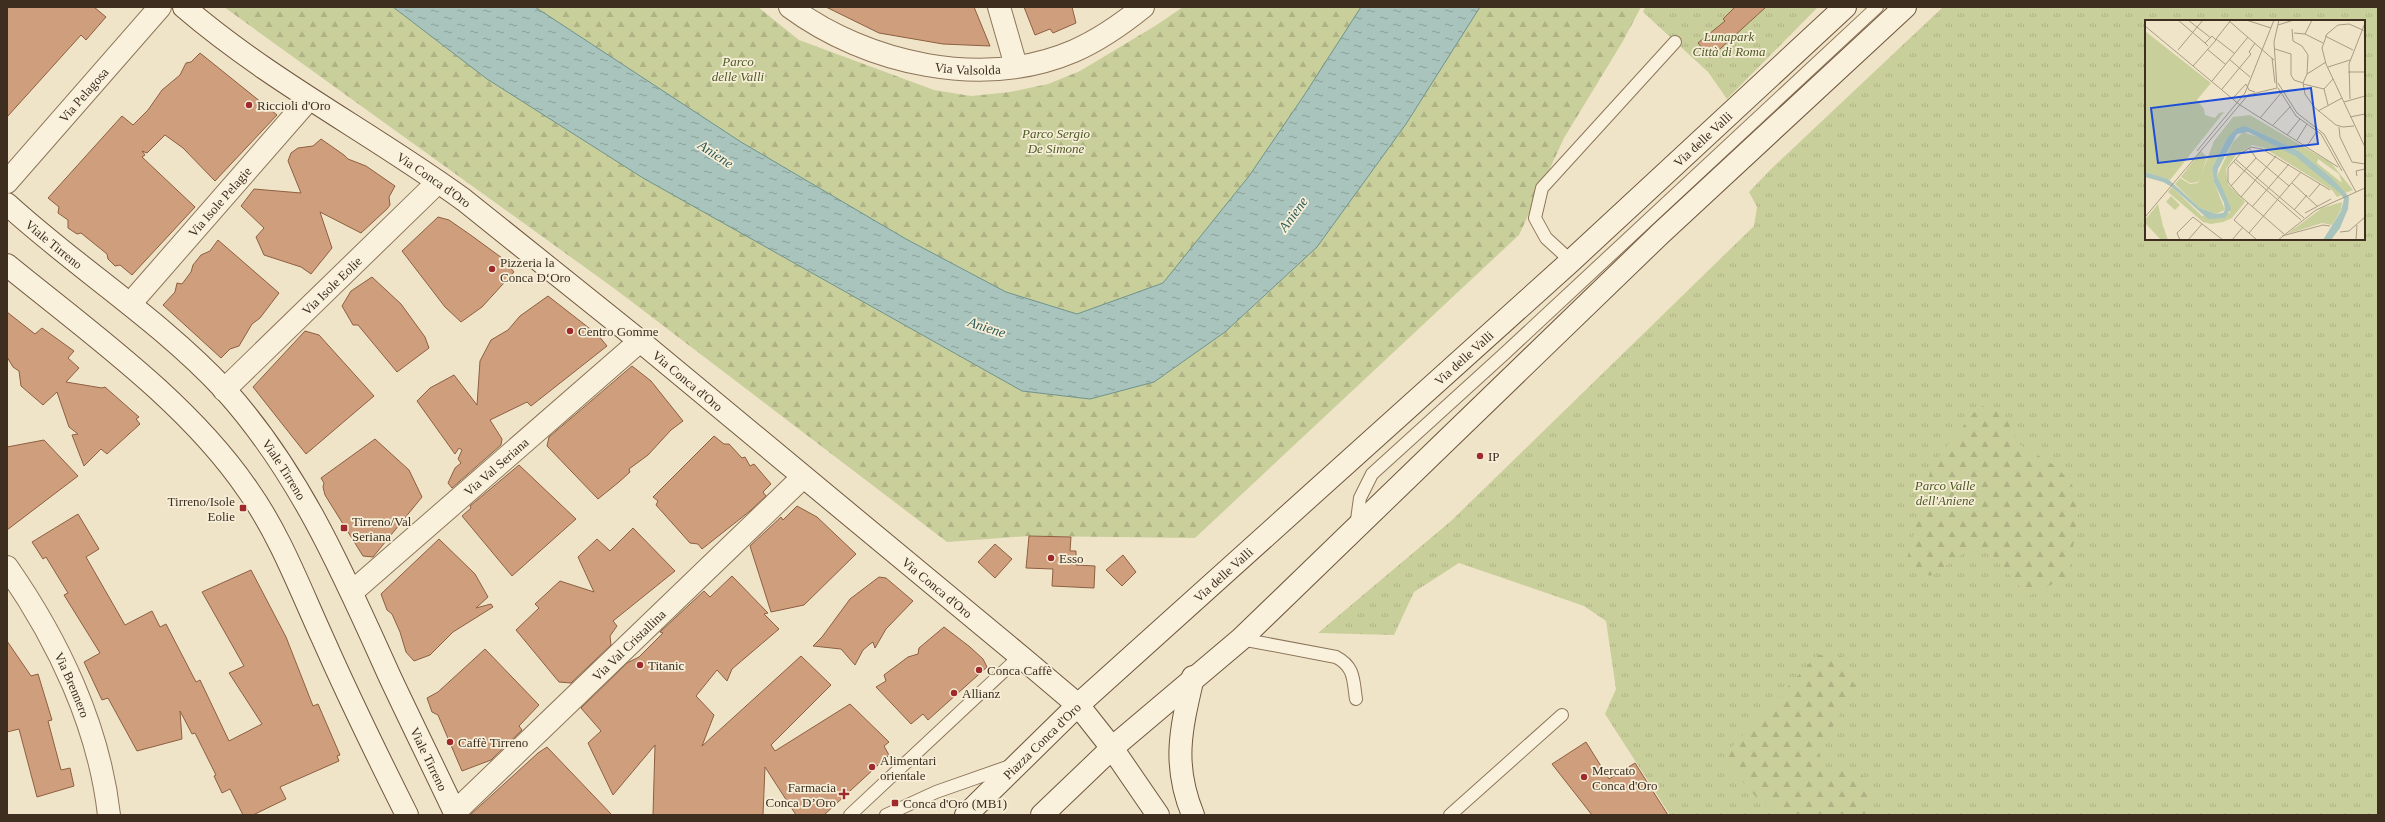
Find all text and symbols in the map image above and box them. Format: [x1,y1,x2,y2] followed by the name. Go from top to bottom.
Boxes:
[2145,20,2365,240] inset map
[1693,29,1766,59] park label: Lunapark Città di Roma
[712,54,765,84] park label: Parco delle Valli
[934,59,1001,78] street label: Via Valsolda
[56,64,112,125] street label: Via Pelagosa
[257,98,330,113] place label: Riccioli d'Oro
[244,100,254,110] marker: Riccioli d'Oro
[1671,108,1736,170] street label: Via delle Valli
[1021,126,1090,156] park label: Parco Sergio De Simone
[695,137,736,171] water label: Aniene
[394,149,474,211] street label: Via Conca d'Oro
[185,164,255,240] street label: Via Isole Pelagie
[1275,194,1311,235] water label: Aniene
[22,217,85,272] street label: Viale Tirreno
[299,253,365,318] street label: Via Isole Eolie
[500,255,570,285] place label: Pizzeria la Conca D‘Oro
[487,264,497,274] marker: Pizzeria la Conca D‘Oro
[965,314,1008,341] water label: Aniene
[578,324,659,339] place label: Centro Gomme
[565,326,575,336] marker: Centro Gomme
[1431,327,1497,388] street label: Via delle Valli
[649,348,726,415] street label: Via Conca d'Oro
[461,435,532,499] street label: Via Val Seriana
[259,436,309,503] street label: Viale Tirreno
[1488,449,1500,464] place label: IP
[1475,451,1485,461] marker: IP
[1914,478,1975,508] park label: Parco Valle dell'Aniene
[168,494,235,524] place label: Tirreno/Isole Eolie
[238,503,248,513] marker: Tirreno/Isole Eolie
[352,514,412,544] place label: Tirreno/Val Seriana
[339,523,349,533] marker: Tirreno/Val Seriana
[1191,544,1256,605] street label: Via delle Valli
[1059,551,1084,566] place label: Esso
[1046,553,1056,563] marker: Esso
[899,554,975,621] street label: Via Conca d'Oro
[589,606,669,684] street label: Via Val Cristallina
[51,650,92,720] street label: Via Brennero
[648,658,685,673] place label: Titanic
[635,660,645,670] marker: Titanic
[987,663,1052,678] place label: Conca Caffè
[974,665,984,675] marker: Conca Caffè
[962,686,1000,701] place label: Allianz
[949,688,959,698] marker: Allianz
[1000,700,1084,782] street label: Piazza Conca d'Oro
[407,725,450,793] street label: Viale Tirreno
[458,735,528,750] place label: Caffè Tirreno
[445,737,455,747] marker: Caffè Tirreno
[880,753,937,783] place label: Alimentari orientale
[867,762,877,772] marker: Alimentari orientale
[1592,763,1658,793] place label: Mercato Conca d'Oro
[1579,772,1589,782] marker: Mercato Conca d'Oro
[766,780,836,810] place label: Farmacia Conca D’Oro
[839,789,849,799] marker: Farmacia Conca D’Oro
[903,796,1007,811] place label: Conca d'Oro (MB1)
[890,798,900,808] marker: Conca d'Oro (MB1)

